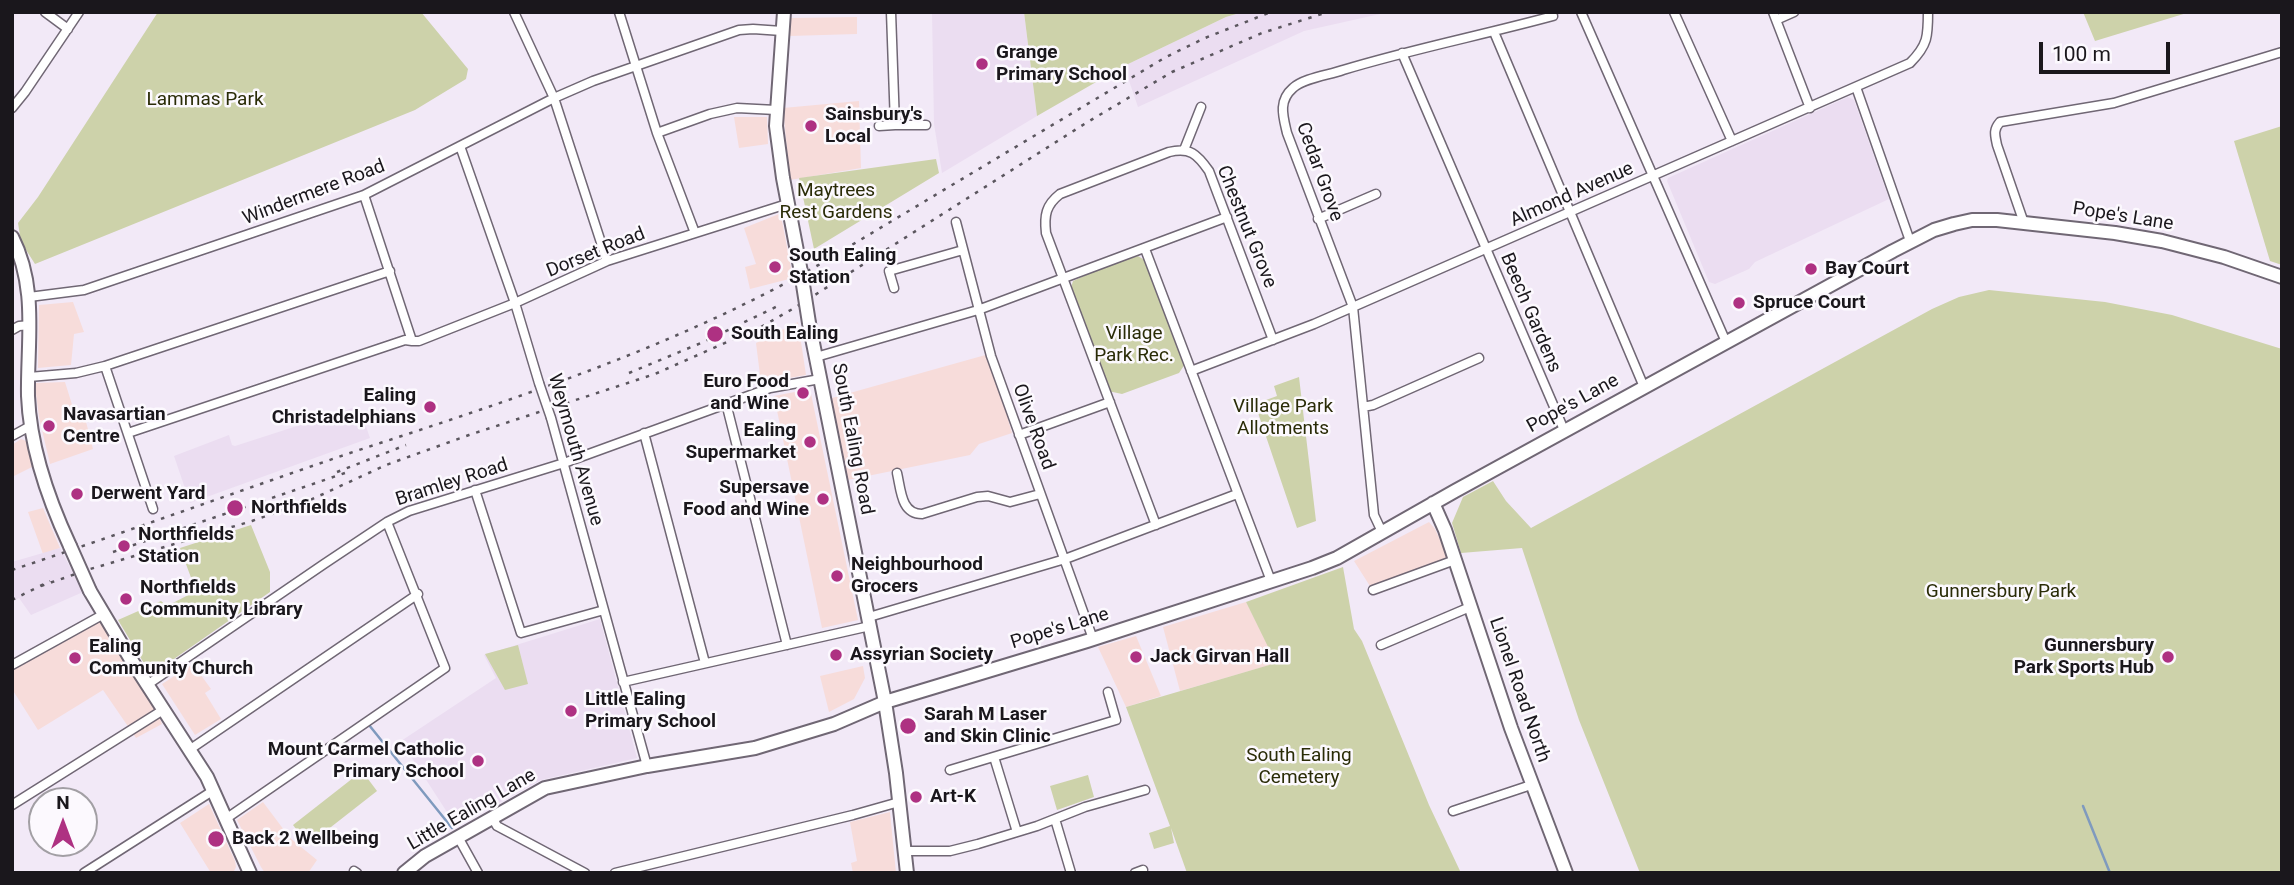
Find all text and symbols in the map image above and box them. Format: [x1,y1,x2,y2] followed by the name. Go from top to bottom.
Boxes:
[2042,28,2173,72] scale bar
[996,42,1127,86] place label: Grange Primary School
[2052,42,2111,66] text: 100 m
[974,56,990,72] marker: Grange Primary School
[146,89,264,111] park label: Lammas Park
[825,104,922,148] place label: Sainsbury's Local
[803,118,819,134] marker: Sainsbury's Local
[1291,119,1347,225] street label: Cedar Grove
[240,155,388,231] street label: Windermere Road
[1507,158,1637,232] street label: Almond Avenue
[1211,163,1281,291] street label: Chestnut Grove
[779,180,893,224] park label: Maytrees Rest Gardens
[2071,198,2175,236] street label: Pope's Lane
[543,223,649,283] street label: Dorset Road
[789,245,896,289] place label: South Ealing Station
[1495,250,1565,376] street label: Beech Gardens
[1825,258,1909,280] place label: Bay Court
[767,259,783,275] marker: South Ealing Station
[1803,261,1819,277] marker: Bay Court
[1753,292,1866,314] place label: Spruce Court
[1731,295,1747,311] marker: Spruce Court
[731,323,838,345] place label: South Ealing
[1094,323,1174,367] park label: Village Park Rec.
[705,324,725,344] marker: South Ealing
[826,361,878,517] street label: South Ealing Road
[1523,369,1623,439] street label: Pope's Lane
[542,371,608,529] street label: Weymouth Avenue
[703,371,789,415] place label: Euro Food and Wine
[1007,381,1059,473] street label: Olive Road
[272,385,416,429] place label: Ealing Christadelphians
[795,385,811,401] marker: Euro Food and Wine
[1233,396,1333,440] park label: Village Park Allotments
[422,399,438,415] marker: Ealing Christadelphians
[63,404,166,448] place label: Navasartian Centre
[41,418,57,434] marker: Navasartian Centre
[686,420,796,464] place label: Ealing Supermarket
[802,434,818,450] marker: Ealing Supermarket
[393,454,511,512] street label: Bramley Road
[683,477,809,521] place label: Supersave Food and Wine
[91,483,206,505] place label: Derwent Yard
[69,486,85,502] marker: Derwent Yard
[815,491,831,507] marker: Supersave Food and Wine
[251,497,347,519] place label: Northfields
[225,498,245,518] marker: Northfields
[138,524,234,568] place label: Northfields Station
[116,538,132,554] marker: Northfields Station
[851,554,983,598] place label: Neighbourhood Grocers
[829,568,845,584] marker: Neighbourhood Grocers
[140,577,303,621] place label: Northfields Community Library
[1926,581,2076,603] park label: Gunnersbury Park
[118,591,134,607] marker: Northfields Community Library
[1008,603,1112,655] street label: Pope's Lane
[1483,614,1555,766] street label: Lionel Road North
[2014,635,2154,679] place label: Gunnersbury Park Sports Hub
[89,636,253,680] place label: Ealing Community Church
[850,644,993,666] place label: Assyrian Society
[1150,646,1289,668] place label: Jack Girvan Hall
[828,647,844,663] marker: Assyrian Society
[1128,649,1144,665] marker: Jack Girvan Hall
[2160,649,2176,665] marker: Gunnersbury Park Sports Hub
[67,650,83,666] marker: Ealing Community Church
[585,689,716,733] place label: Little Ealing Primary School
[563,703,579,719] marker: Little Ealing Primary School
[924,704,1051,748] place label: Sarah M Laser and Skin Clinic
[898,716,918,736] marker: Sarah M Laser and Skin Clinic
[268,739,464,783] place label: Mount Carmel Catholic Primary School
[1246,745,1352,789] park label: South Ealing Cemetery
[470,753,486,769] marker: Mount Carmel Catholic Primary School
[404,764,540,856] street label: Little Ealing Lane
[930,786,976,808] place label: Art-K
[28,787,98,857] north arrow
[908,789,924,805] marker: Art-K
[56,791,70,814] text: N
[232,828,379,850] place label: Back 2 Wellbeing
[206,829,226,849] marker: Back 2 Wellbeing

